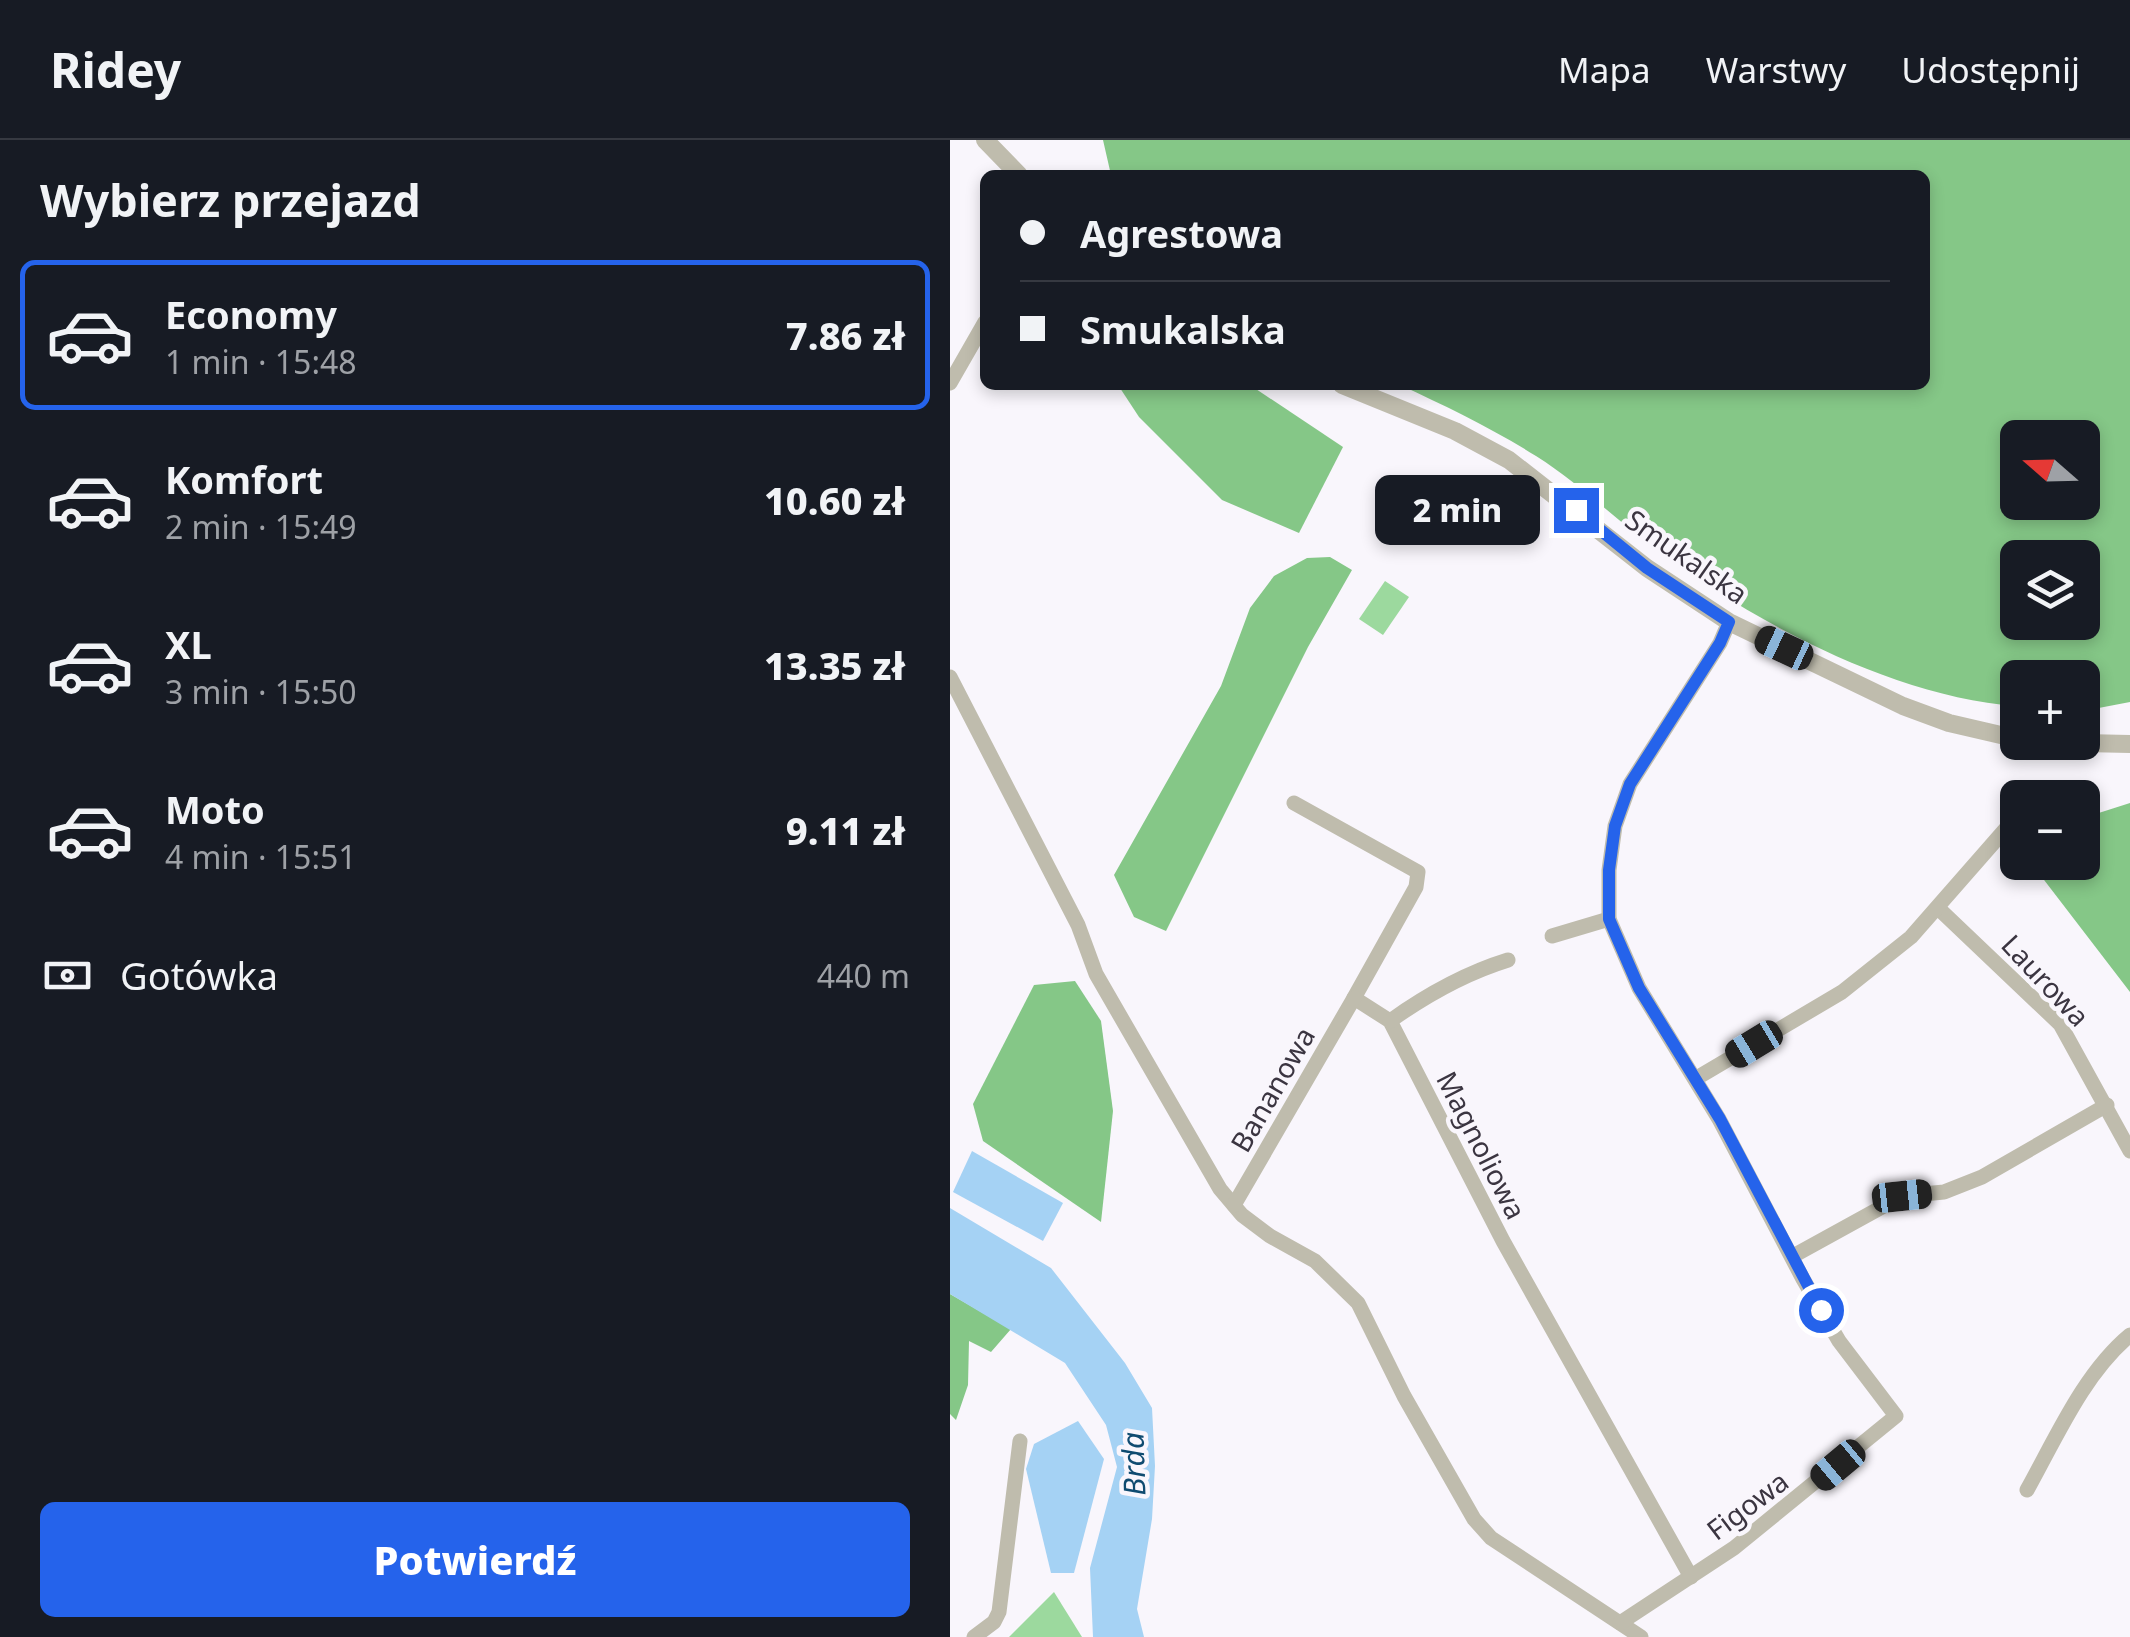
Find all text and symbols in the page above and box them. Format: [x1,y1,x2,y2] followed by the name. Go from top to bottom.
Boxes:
[50,37,181,102] text: Ridey
[1558,46,1651,93] text: Mapa
[1706,46,1846,93] text: Warstwy
[1901,46,2080,93] text: Udostępnij
[40,169,421,230] text: Wybierz przejazd
[1080,207,1283,259] text: Agrestowa
[165,288,337,340] text: Economy
[45,290,135,380] icon: car
[1080,303,1286,355] text: Smukalska
[786,309,905,361] text: 7.86 zł
[165,340,357,383] text: 1 min · 15:48
[2000,420,2100,520] north arrow
[2000,420,2100,880] map controls
[165,453,323,505] text: Komfort
[45,455,135,545] icon: car
[764,474,905,526] text: 10.60 zł
[1376,475,1541,545] callout: 2 min
[1413,488,1502,531] text: 2 min
[1554,488,1599,533] route end
[1618,500,1756,612] street label: Smukalska
[165,505,357,548] text: 2 min · 15:49
[2000,540,2100,640] button: layers
[165,618,212,670] text: XL
[45,620,135,710] icon: car
[1750,622,1818,674] car
[764,639,905,691] text: 13.35 zł
[2000,660,2100,760] button: +
[165,670,357,713] text: 3 min · 15:50
[2000,780,2100,880] button: −
[165,783,265,835] text: Moto
[45,785,135,875] icon: car
[786,804,905,856] text: 9.11 zł
[165,835,357,878] text: 4 min · 15:51
[1994,926,2098,1034] street label: Laurowa
[40,948,95,1003] icon: cash
[120,949,278,1001] text: Gotówka
[817,954,910,997] text: 440 m
[1721,1016,1787,1072] car
[1221,1020,1323,1158] street label: Bananowa
[1428,1065,1536,1225] street label: Magnoliowa
[1871,1178,1933,1214] car
[1799,1288,1844,1333] route start
[1111,1431,1155,1497] water label: Brda
[1805,1434,1871,1496] car
[1698,1462,1796,1548] street label: Figowa
[40,1502,910,1617] button: Potwierdź

